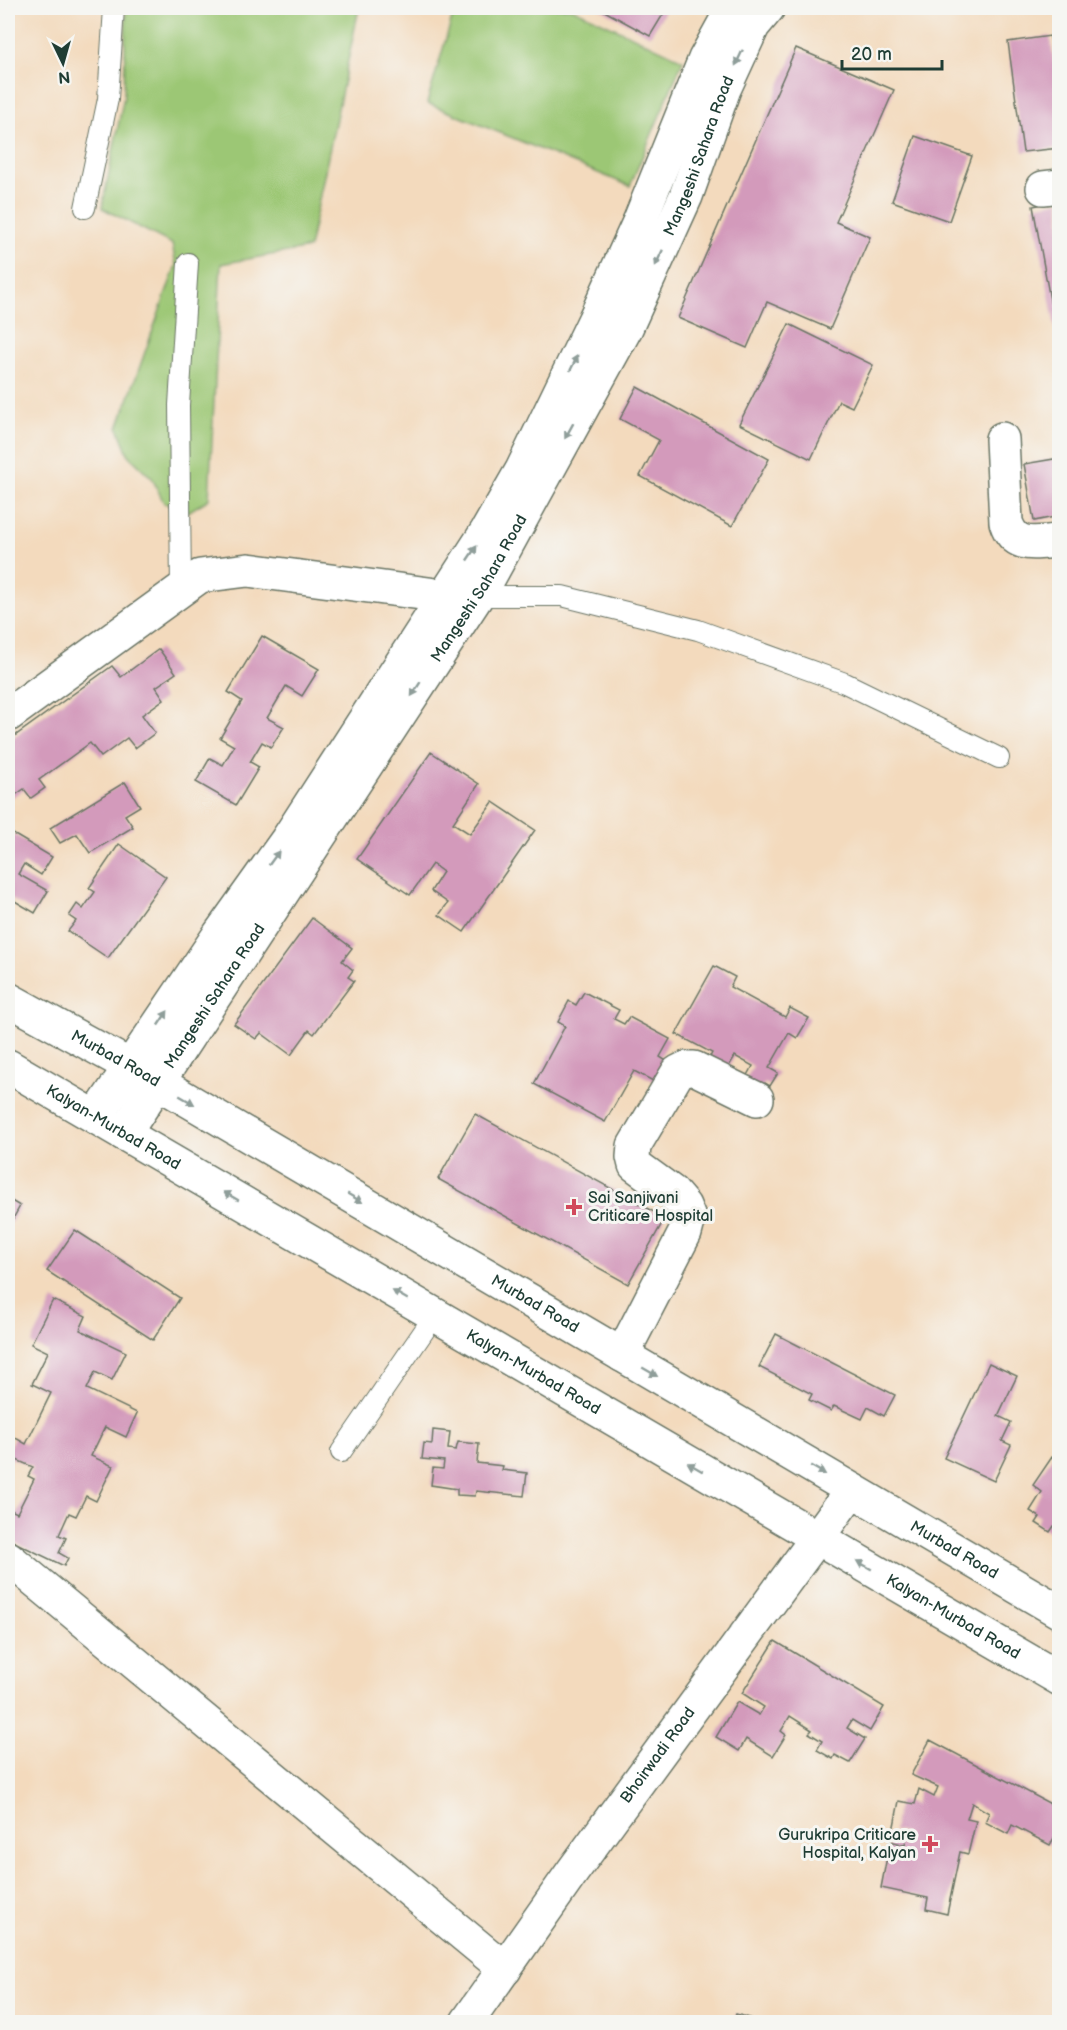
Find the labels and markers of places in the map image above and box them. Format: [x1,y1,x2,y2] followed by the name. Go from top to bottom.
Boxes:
[588,1189,713,1226] place label: Sai Sanjivani Criticare Hospital
[565,1198,583,1216] marker: Sai Sanjivani Criticare Hospital
[778,1826,917,1863] place label: Gurukripa Criticare Hospital, Kalyan
[921,1835,939,1853] marker: Gurukripa Criticare Hospital, Kalyan

